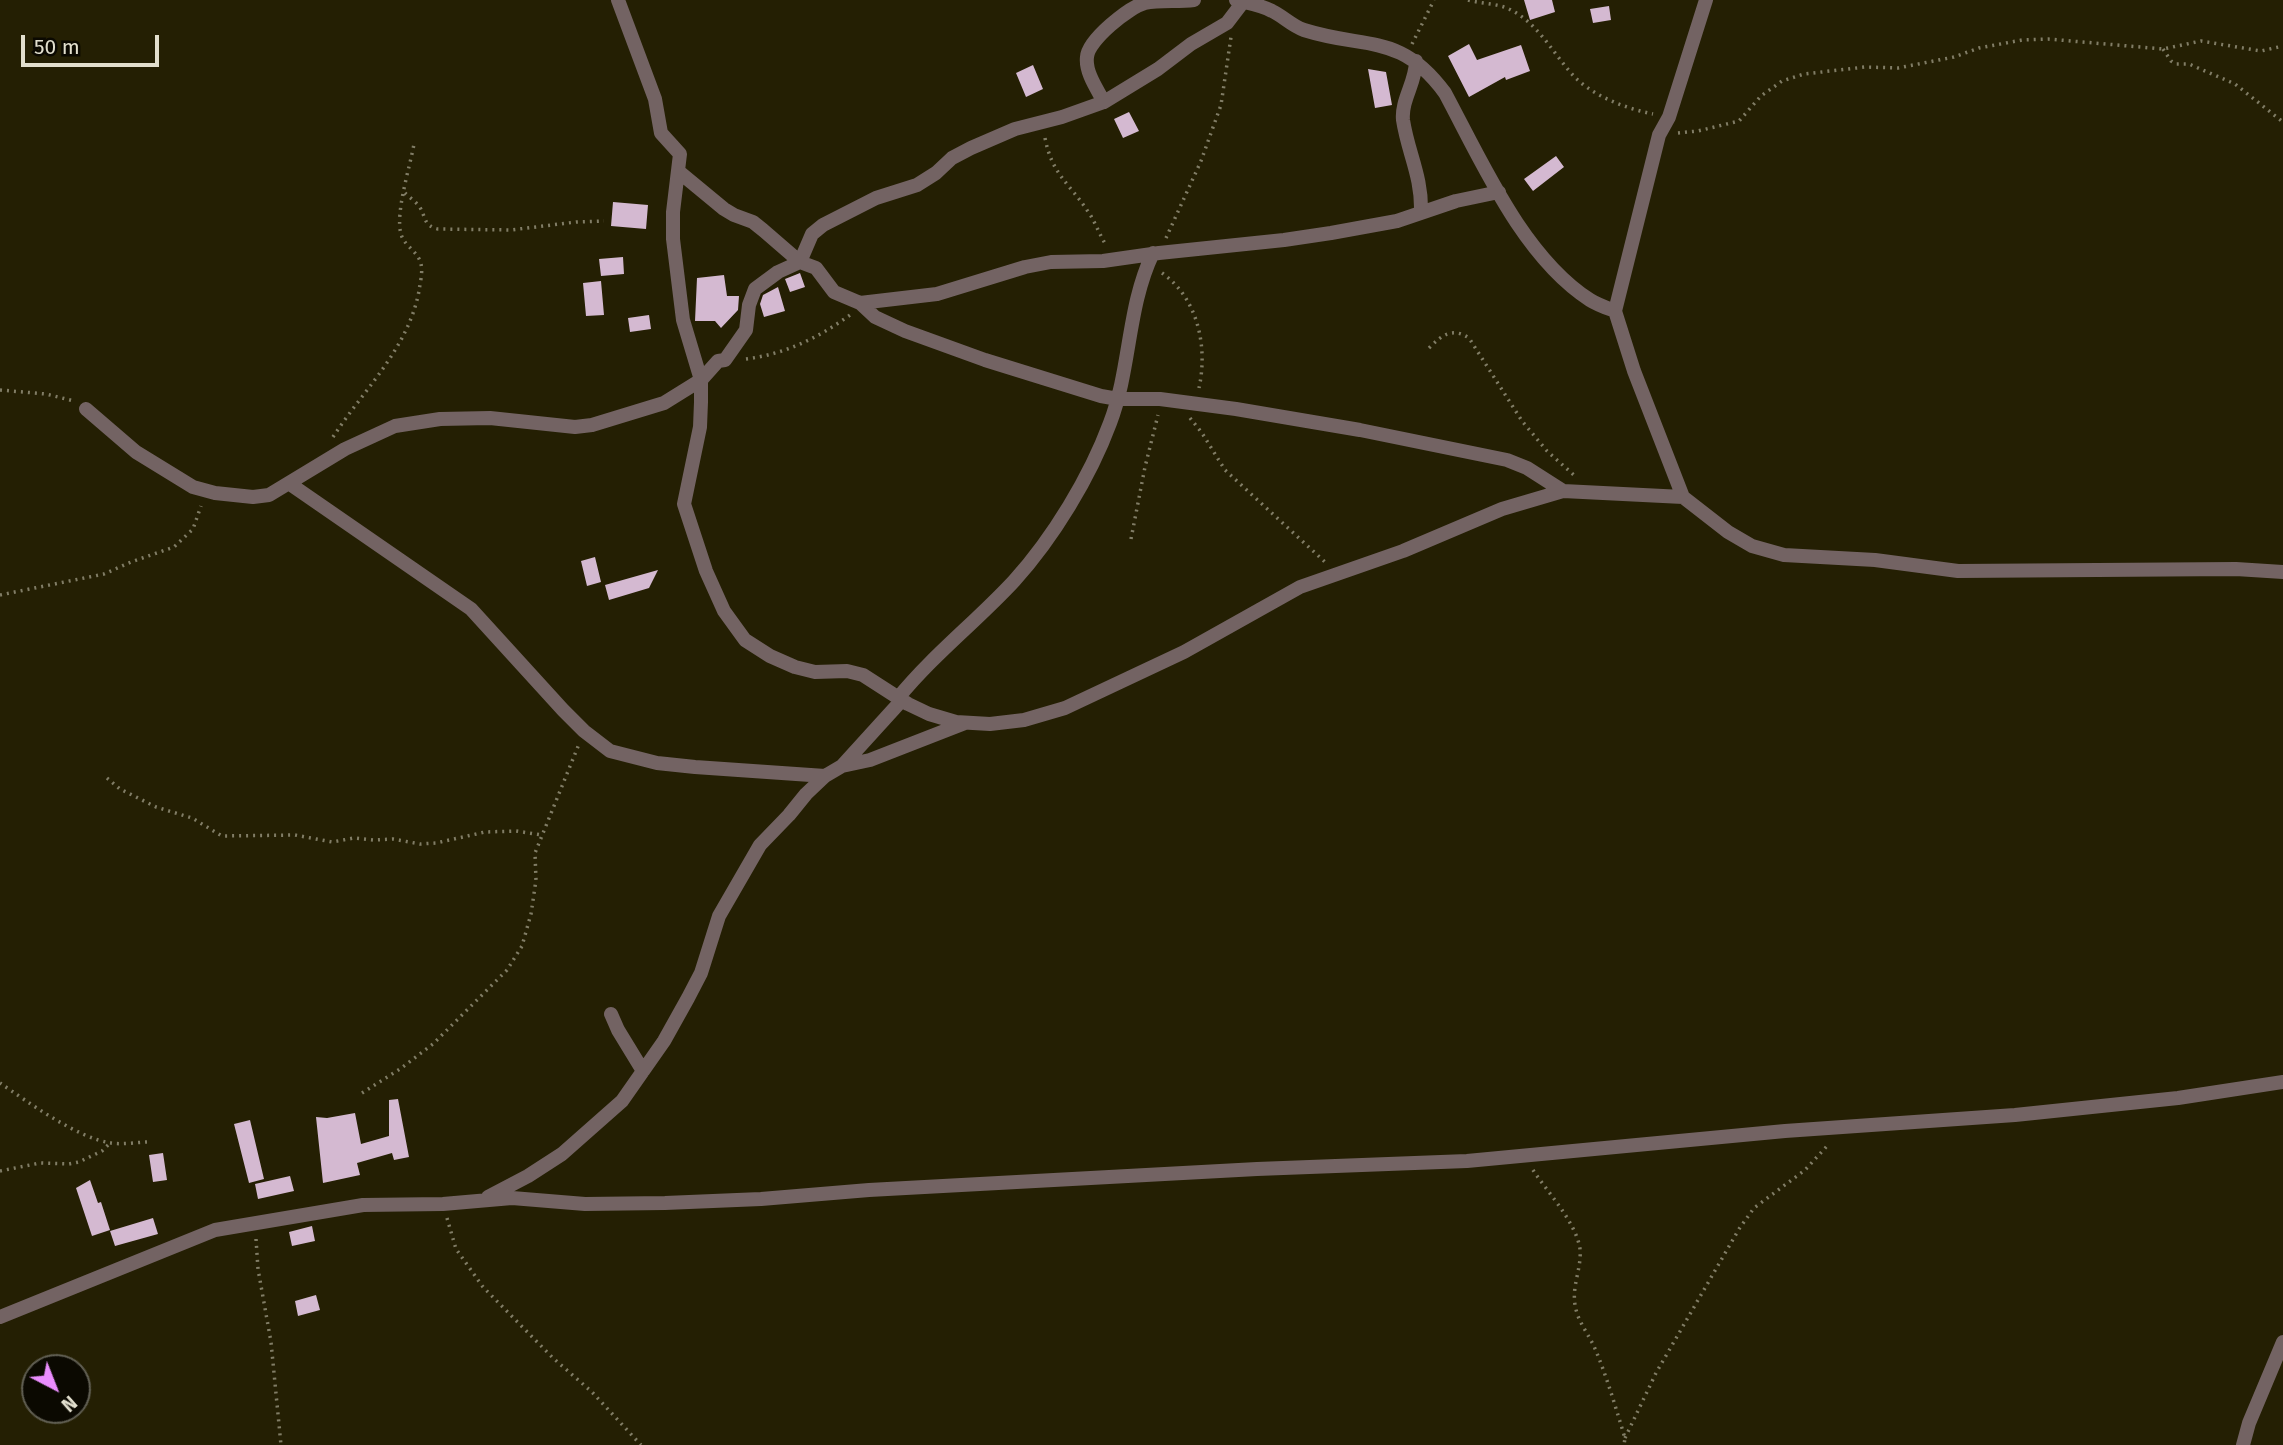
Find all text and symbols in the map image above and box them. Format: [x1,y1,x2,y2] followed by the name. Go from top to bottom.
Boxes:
[24,21,163,65] scale bar
[34,34,80,60] text: 50 m
[21,1354,91,1424] north arrow
[57,1391,81,1416] text: N

